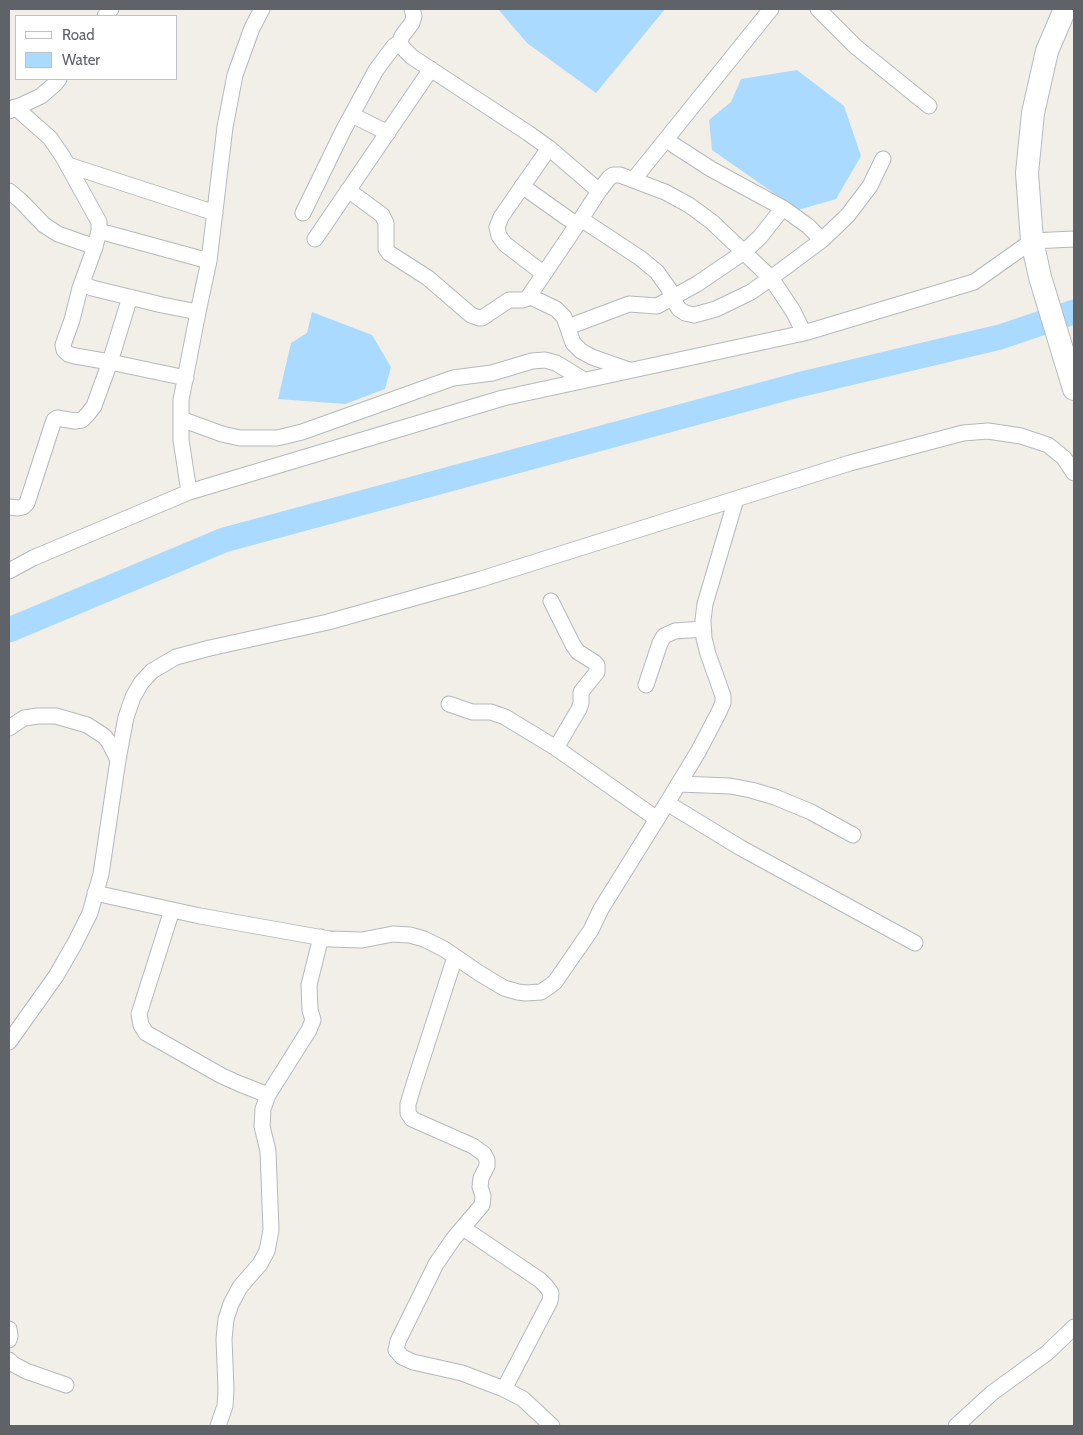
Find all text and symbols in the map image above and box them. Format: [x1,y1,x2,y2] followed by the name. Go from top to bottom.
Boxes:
[15,15,178,80] legend
[62,26,95,44] text: Road
[62,51,100,69] text: Water

